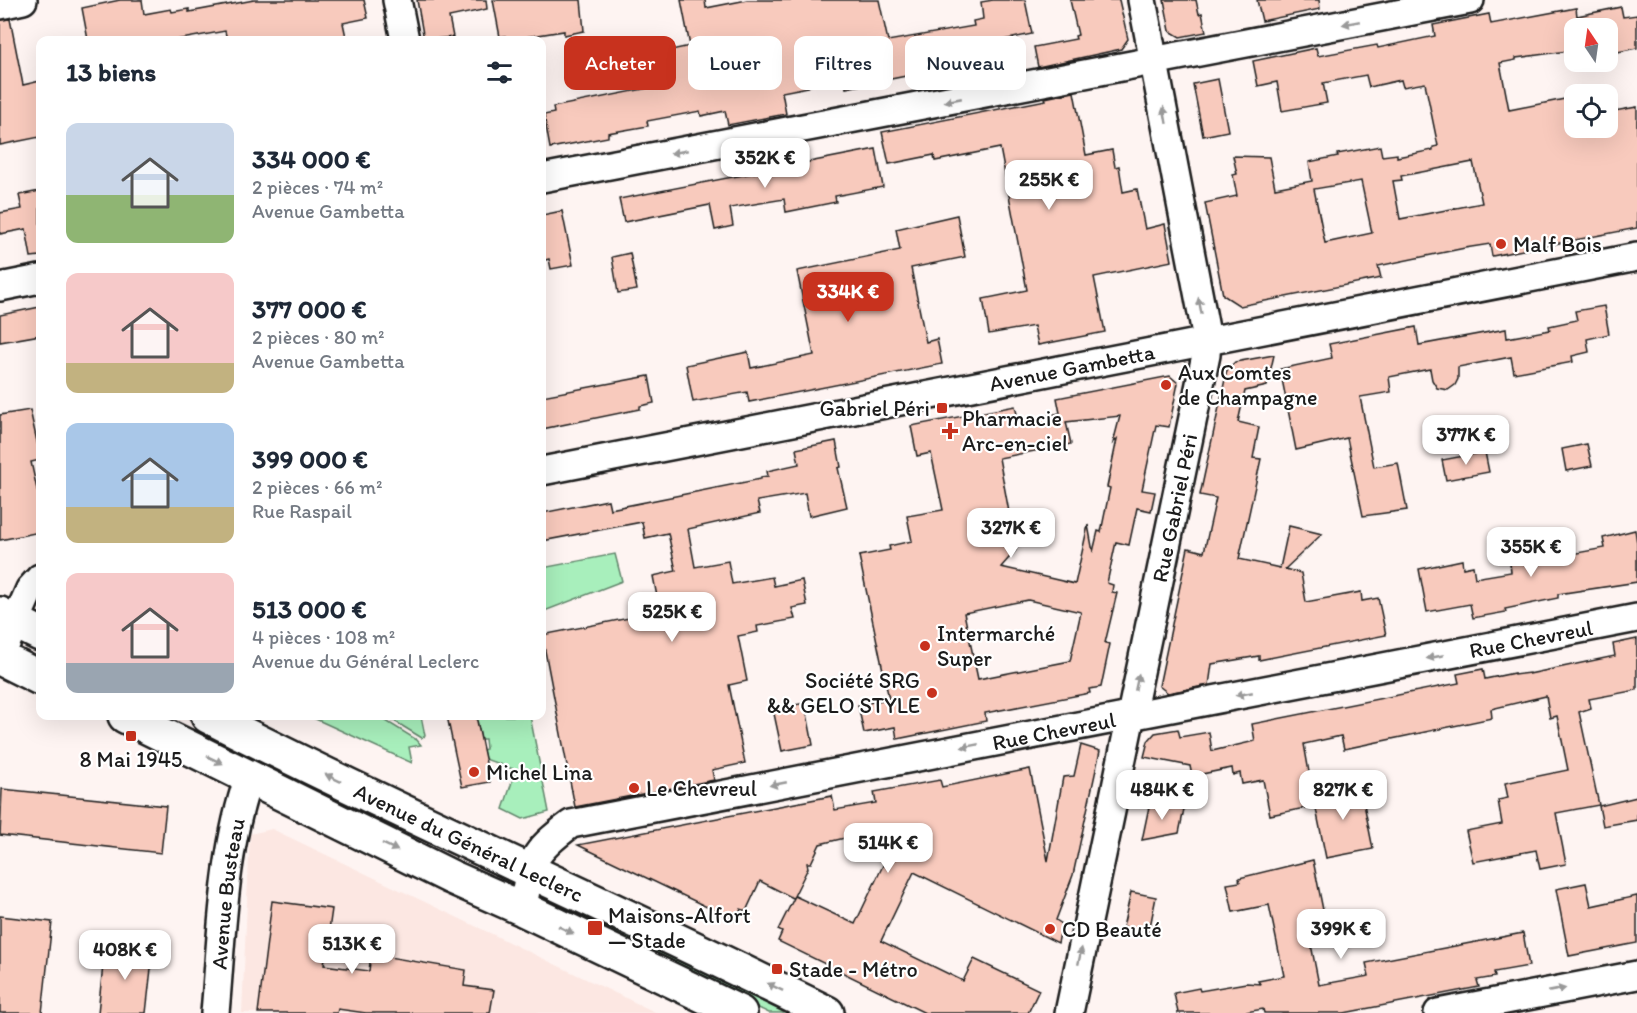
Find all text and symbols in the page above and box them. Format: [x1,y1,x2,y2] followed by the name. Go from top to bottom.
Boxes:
[1564,18,1618,72] north arrow
[1564,18,1618,138] map controls
[1341,19,1360,28] one-way arrow
[564,36,676,90] chip: Acheter
[688,36,782,90] chip: Louer
[794,36,893,90] chip: Filtres
[905,36,1026,90] chip: Nouveau
[66,56,156,88] text: 13 biens
[483,56,516,89] icon: filters
[1564,84,1618,138] button: locate
[943,96,962,105] one-way arrow
[1160,105,1169,124] one-way arrow
[716,138,814,189] pin: 352K €
[252,143,371,175] text: 334 000 €
[735,145,795,169] text: 352K €
[114,147,186,219] icon: home
[669,148,688,157] one-way arrow
[1000,160,1098,211] pin: 255K €
[1019,167,1079,191] text: 255K €
[252,175,383,199] text: 2 pièces · 74 m²
[252,199,405,223] text: Avenue Gambetta
[1513,231,1602,258] place label: Malf Bois
[1494,237,1508,251] marker: Malf Bois
[799,272,897,323] pin: 334K €
[817,279,879,303] text: 334K €
[252,293,367,325] text: 377 000 €
[114,297,186,369] icon: home
[1195,297,1204,316] one-way arrow
[252,325,385,349] text: 2 pièces · 80 m²
[987,338,1158,397] street label: Avenue Gambetta
[252,349,405,373] text: Avenue Gambetta
[1178,359,1317,411] place label: Aux Comtes de Champagne
[1159,378,1173,392] marker: Aux Comtes de Champagne
[819,395,930,422] place label: Gabriel Péri
[935,401,949,415] marker: Gabriel Péri
[962,405,1068,457] place label: Pharmacie Arc-en-ciel
[1417,415,1515,466] pin: 377K €
[1436,422,1496,446] text: 377K €
[943,424,957,438] marker: Pharmacie Arc-en-ciel
[1146,431,1203,585] street label: Rue Gabriel Péri
[252,443,368,475] text: 399 000 €
[114,447,186,519] icon: home
[252,475,382,499] text: 2 pièces · 66 m²
[252,499,352,523] text: Rue Raspail
[962,508,1060,559] pin: 327K €
[981,515,1041,539] text: 327K €
[1482,527,1580,578] pin: 355K €
[1501,534,1561,558] text: 355K €
[623,592,721,643] pin: 525K €
[252,593,366,625] text: 513 000 €
[114,597,186,669] icon: home
[642,599,702,623] text: 525K €
[1467,613,1595,664] street label: Rue Chevreul
[937,620,1055,672] place label: Intermarché Super
[252,625,395,649] text: 4 pièces · 108 m²
[918,639,932,653] marker: Intermarché Super
[252,649,479,673] text: Avenue du Général Leclerc
[1425,653,1444,662] one-way arrow
[767,667,920,719] place label: Société SRG && GELO STYLE
[1132,673,1142,692] one-way arrow
[925,686,939,700] marker: Société SRG && GELO STYLE
[1234,690,1253,699] one-way arrow
[990,706,1118,756] street label: Rue Chevreul
[124,729,138,743] marker: 8 Mai 1945
[960,742,979,751] one-way arrow
[80,746,182,773] place label: 8 Mai 1945
[206,756,223,765] one-way arrow
[486,759,593,786] place label: Michel Lina
[467,765,481,779] marker: Michel Lina
[1113,770,1211,821] pin: 484K €
[1294,770,1392,821] pin: 827K €
[324,773,341,783] one-way arrow
[646,775,757,802] place label: Le Chevreul
[350,777,588,908] street label: Avenue du Général Leclerc
[1130,777,1194,801] text: 484K €
[1313,777,1373,801] text: 827K €
[769,780,788,789] one-way arrow
[627,781,641,795] marker: Le Chevreul
[205,815,250,970] street label: Avenue Busteau
[839,823,937,874] pin: 514K €
[858,830,918,854] text: 514K €
[381,842,398,851] one-way arrow
[608,902,751,954] place label: Maisons-Alfort — Stade
[1292,909,1390,960] pin: 399K €
[1062,916,1162,943] place label: CD Beauté
[1311,916,1371,940] text: 399K €
[586,919,604,937] marker: Maisons-Alfort — Stade
[1043,922,1057,936] marker: CD Beauté
[303,924,401,975] pin: 513K €
[557,925,574,934] one-way arrow
[76,930,174,981] pin: 408K €
[322,931,382,955] text: 513K €
[93,937,157,961] text: 408K €
[1076,946,1086,965] one-way arrow
[789,956,918,983] place label: Stade - Métro
[770,962,784,976] marker: Stade - Métro
[766,983,783,992] one-way arrow
[1548,985,1567,994] one-way arrow

